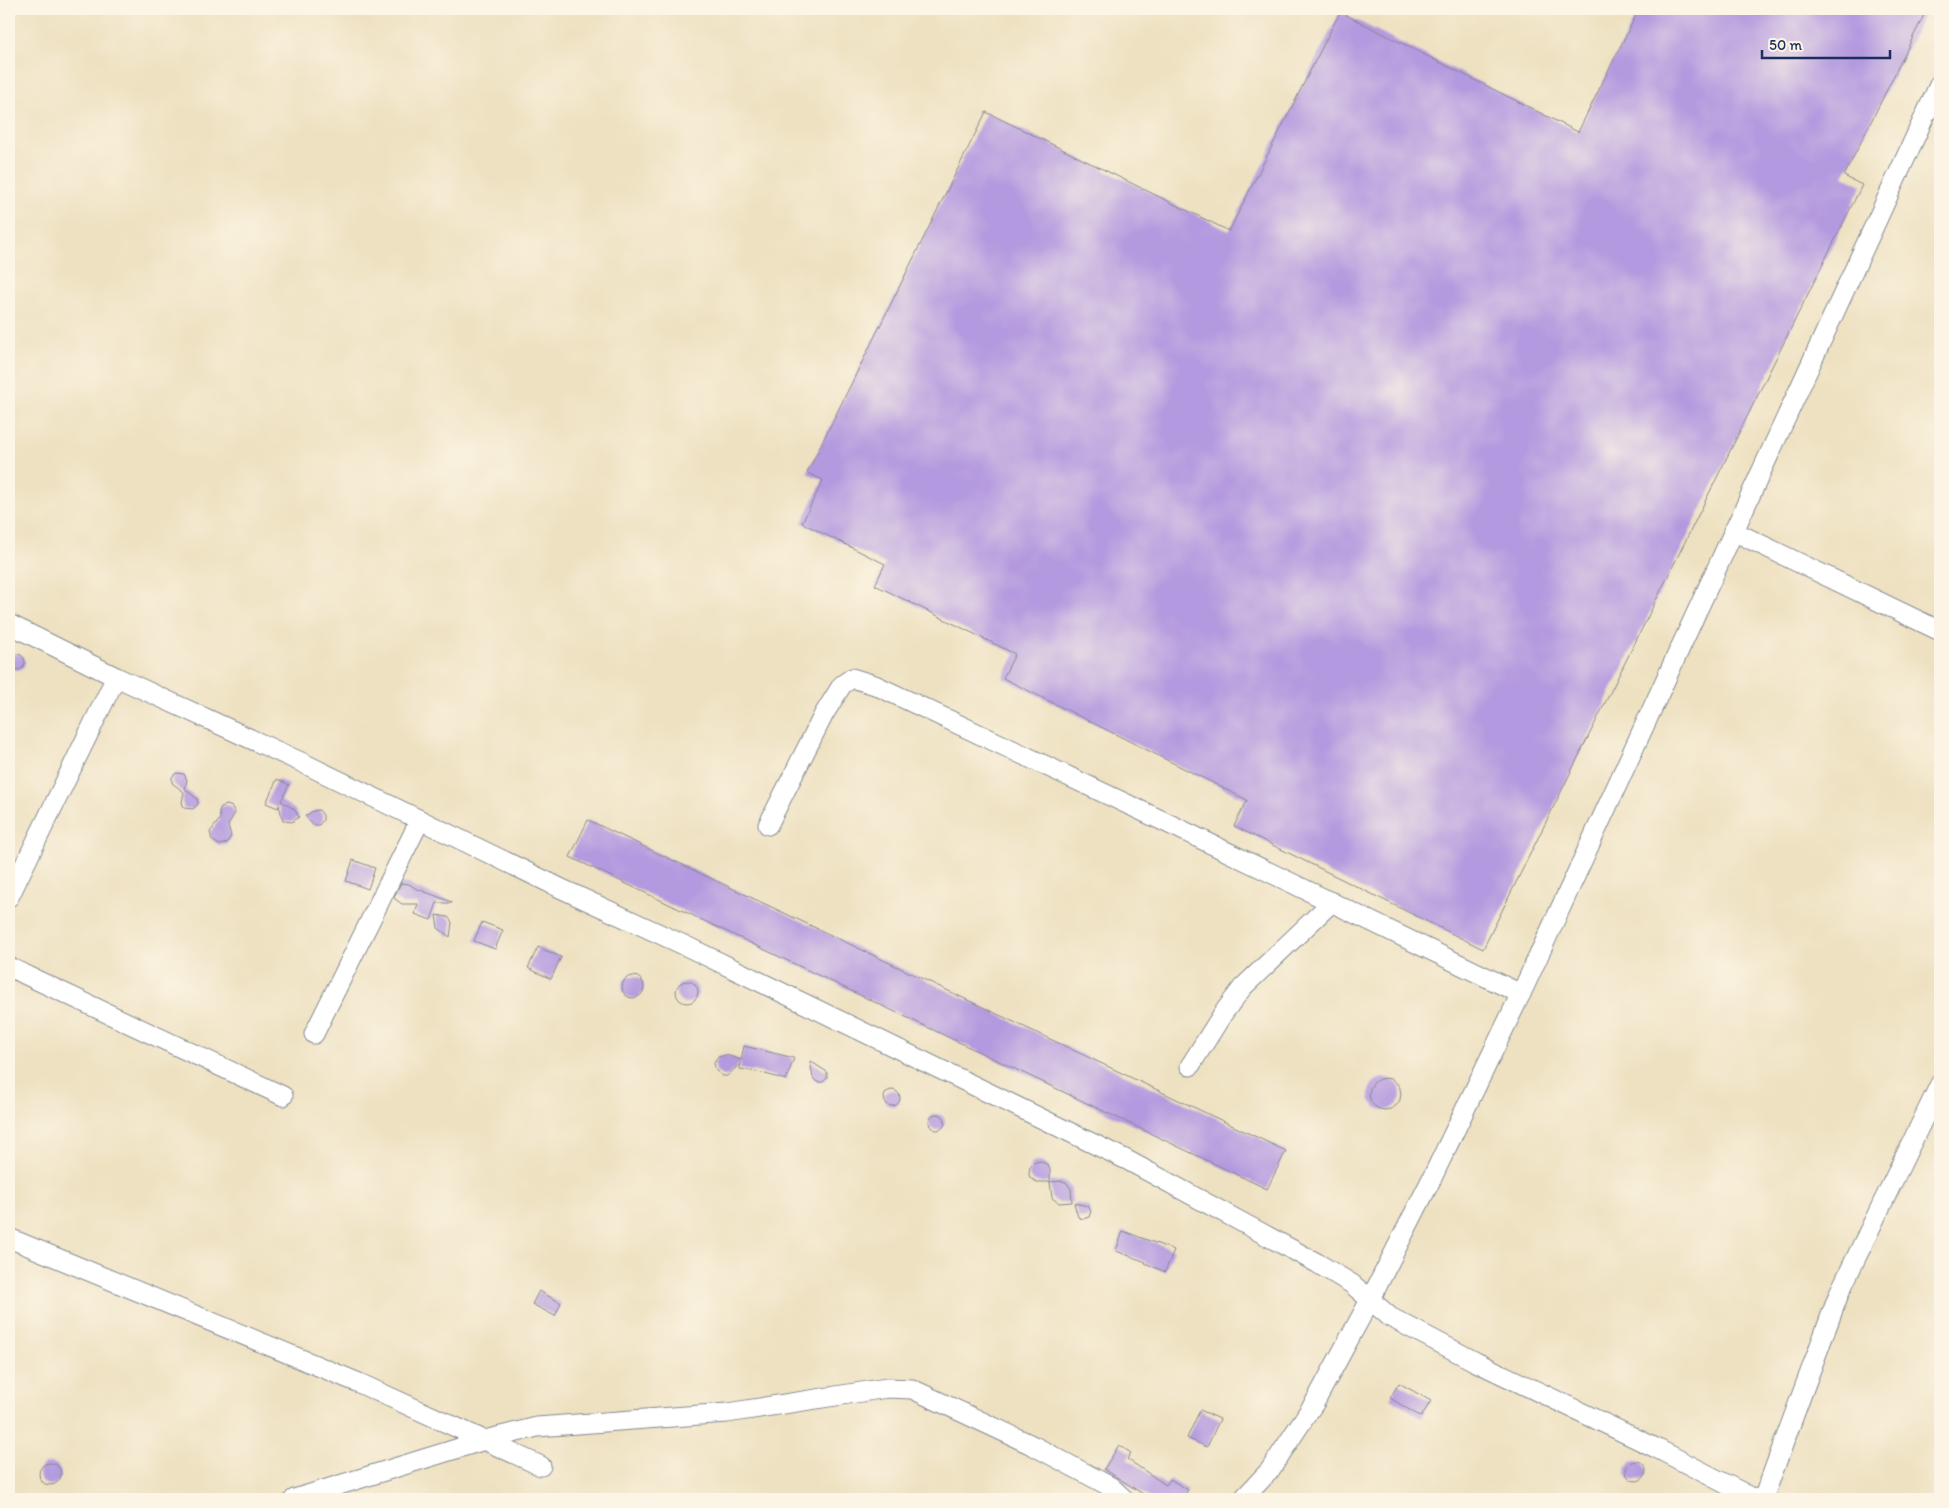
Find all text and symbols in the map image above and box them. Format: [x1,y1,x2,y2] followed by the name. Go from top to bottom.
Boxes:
[1762,28,1889,60] scale bar
[1769,36,1802,54] text: 50 m

